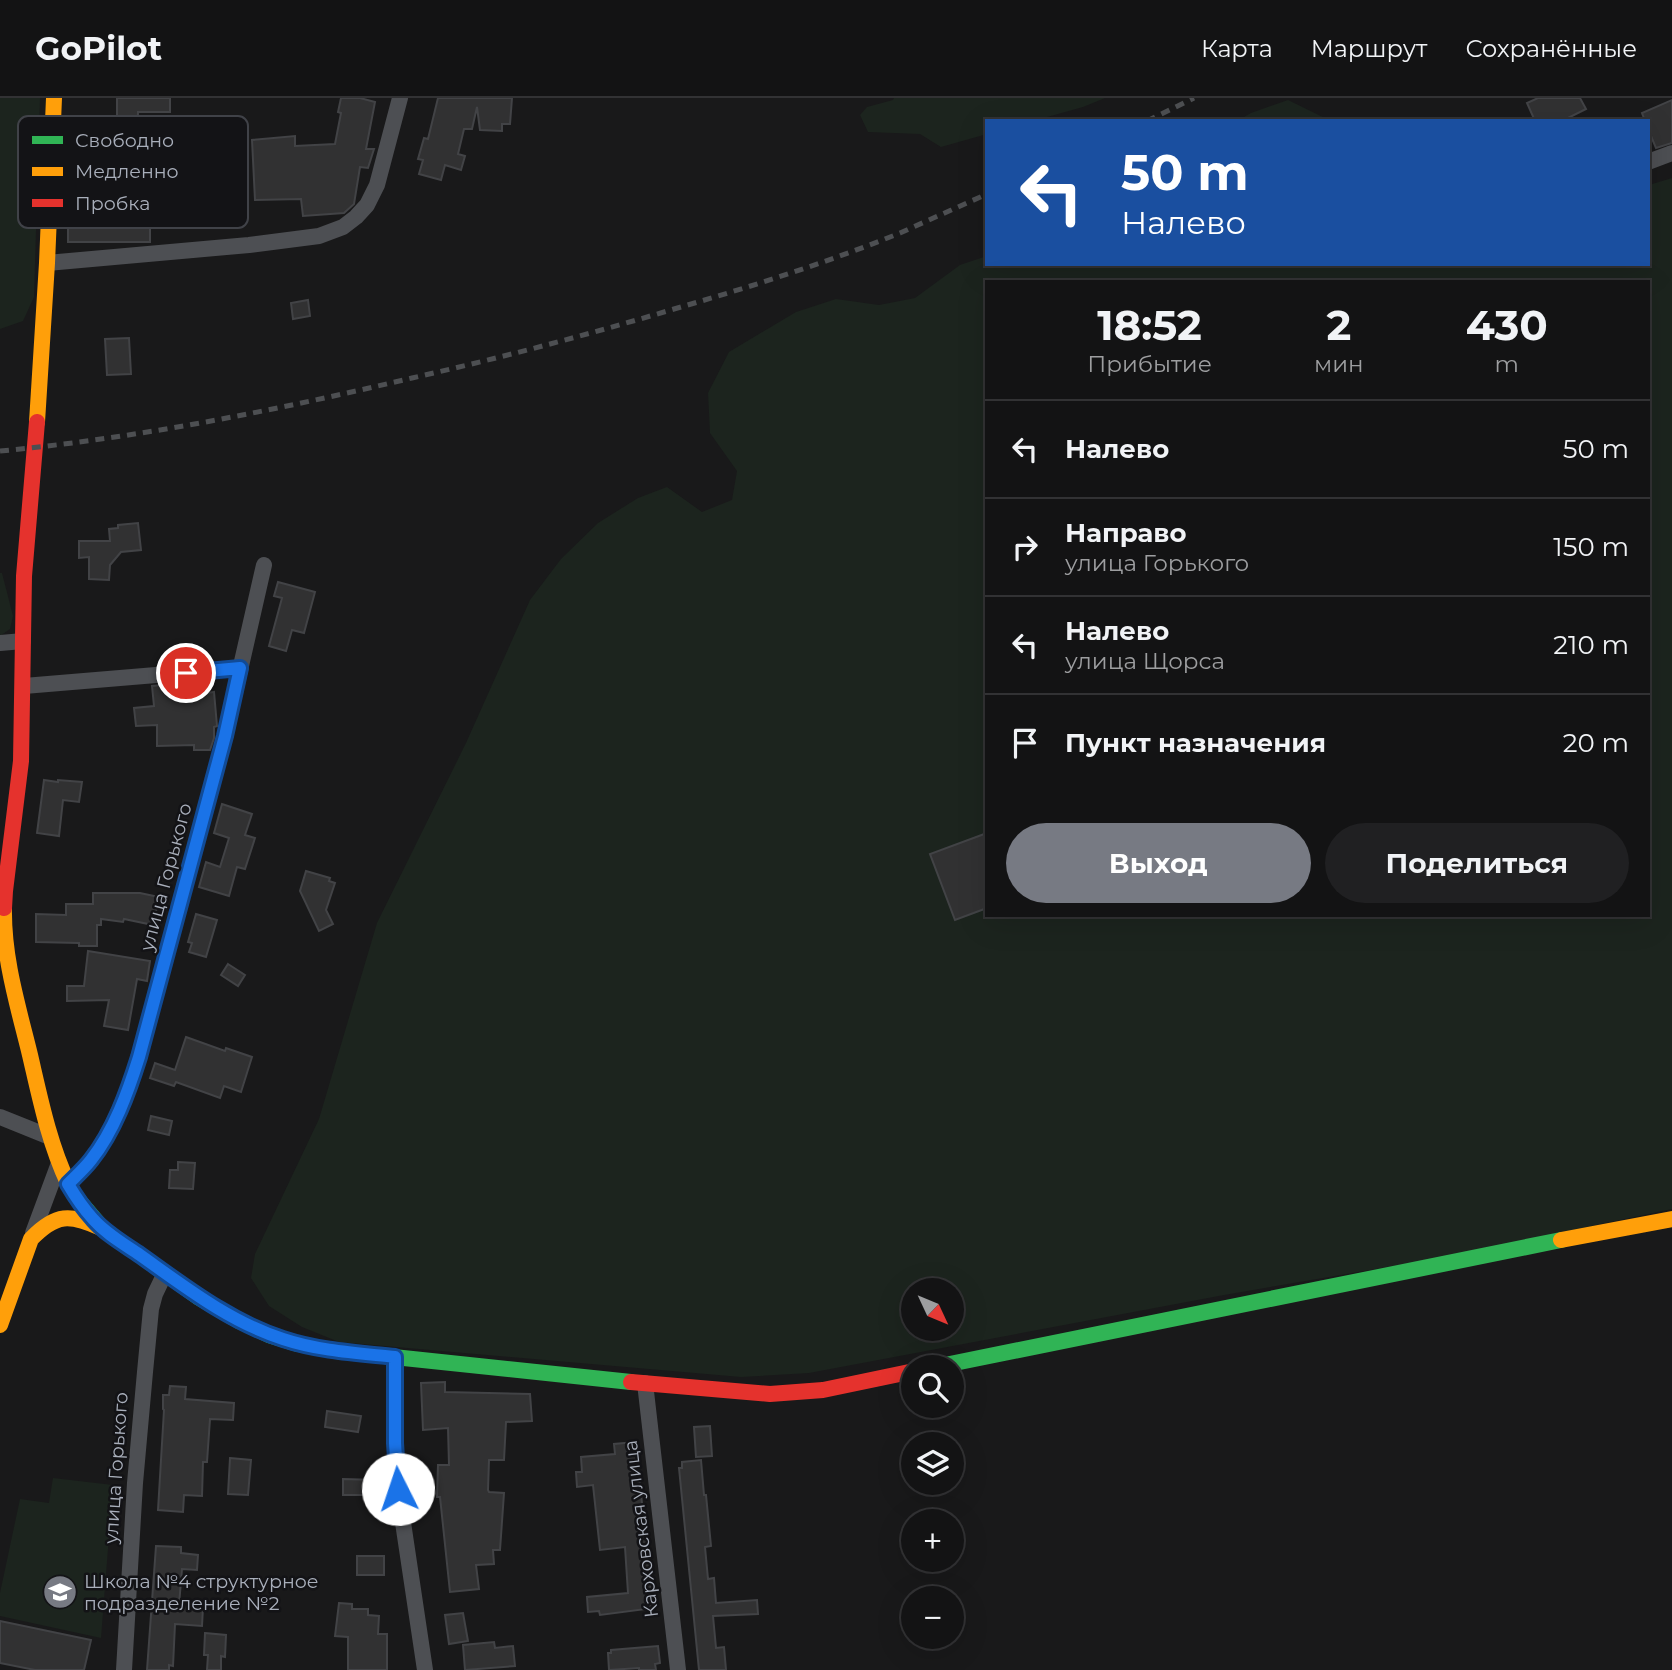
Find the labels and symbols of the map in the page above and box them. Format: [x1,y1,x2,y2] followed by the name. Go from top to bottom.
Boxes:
[18,116,248,228] legend
[75,129,174,152] text: Свободно
[75,160,179,183] text: Медленно
[75,192,150,215] text: Пробка
[156,643,216,703] pin
[135,801,197,954] street label: улица Горького
[901,1278,964,1340] north arrow
[99,1391,133,1546] street label: улица Горького
[619,1439,663,1619] street label: Карховская улица
[361,1452,435,1526] position arrow
[84,1570,319,1615] place label: Школа №4 структурное подразделение №2
[41,1573,79,1611] school or university icon: Школа №4 структурное подразделение №2

